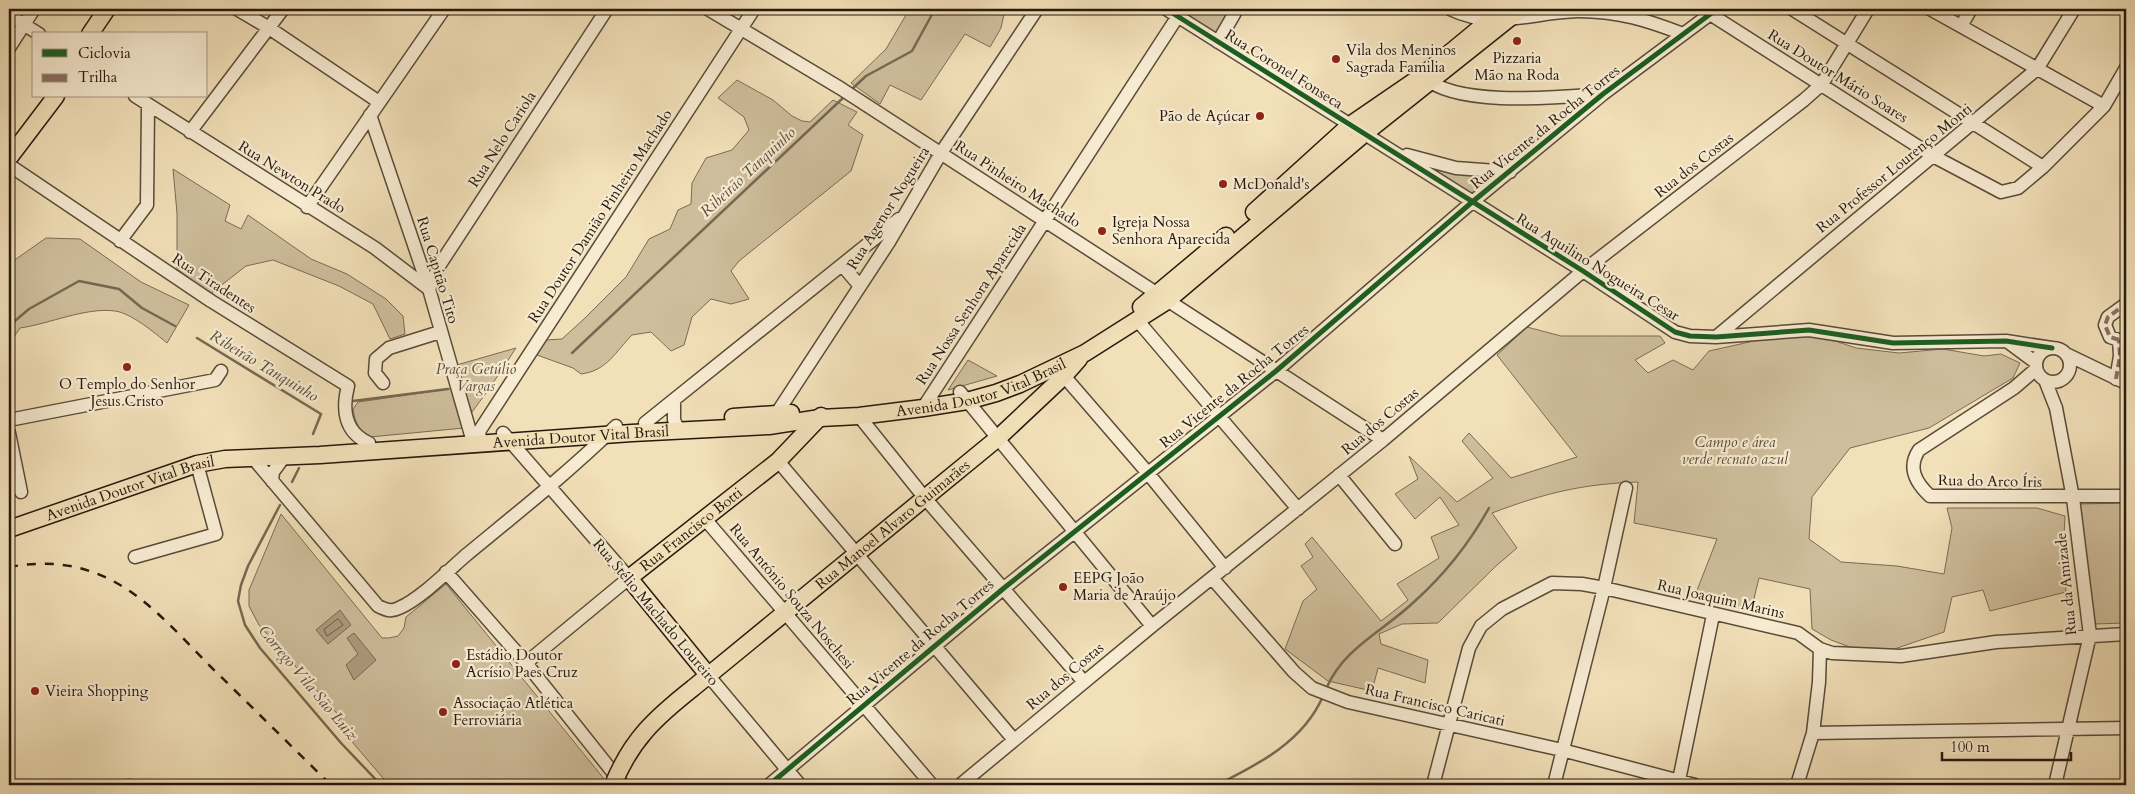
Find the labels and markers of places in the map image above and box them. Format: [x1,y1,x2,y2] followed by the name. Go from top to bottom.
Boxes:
[1511,35,1523,47] marker: Pizzaria Mão na Roda
[1346,40,1456,77] place label: Vila dos Meninos Sagrada Familia
[1475,48,1560,85] place label: Pizzaria Mão na Roda
[1330,53,1342,65] marker: Vila dos Meninos Sagrada Familia
[1159,106,1251,126] place label: Pão de Açúcar
[1254,110,1266,122] marker: Pão de Açúcar
[1233,174,1310,194] place label: McDonald's
[1217,178,1229,190] marker: McDonald's
[1112,212,1231,249] place label: Igreja Nossa Senhora Aparecida
[1096,225,1108,237] marker: Igreja Nossa Senhora Aparecida
[121,361,133,373] marker: O Templo do Senhor Jesus Cristo
[59,374,196,411] place label: O Templo do Senhor Jesus Cristo
[1073,568,1176,605] place label: EEPG João Maria de Araújo
[1057,581,1069,593] marker: EEPG João Maria de Araújo
[466,645,578,682] place label: Estádio Doutor Acrísio Paes Cruz
[450,658,462,670] marker: Estádio Doutor Acrísio Paes Cruz
[45,681,149,701] place label: Vieira Shopping
[29,685,41,697] marker: Vieira Shopping
[453,693,574,730] place label: Associação Atlética Ferroviária
[437,706,449,718] marker: Associação Atlética Ferroviária

